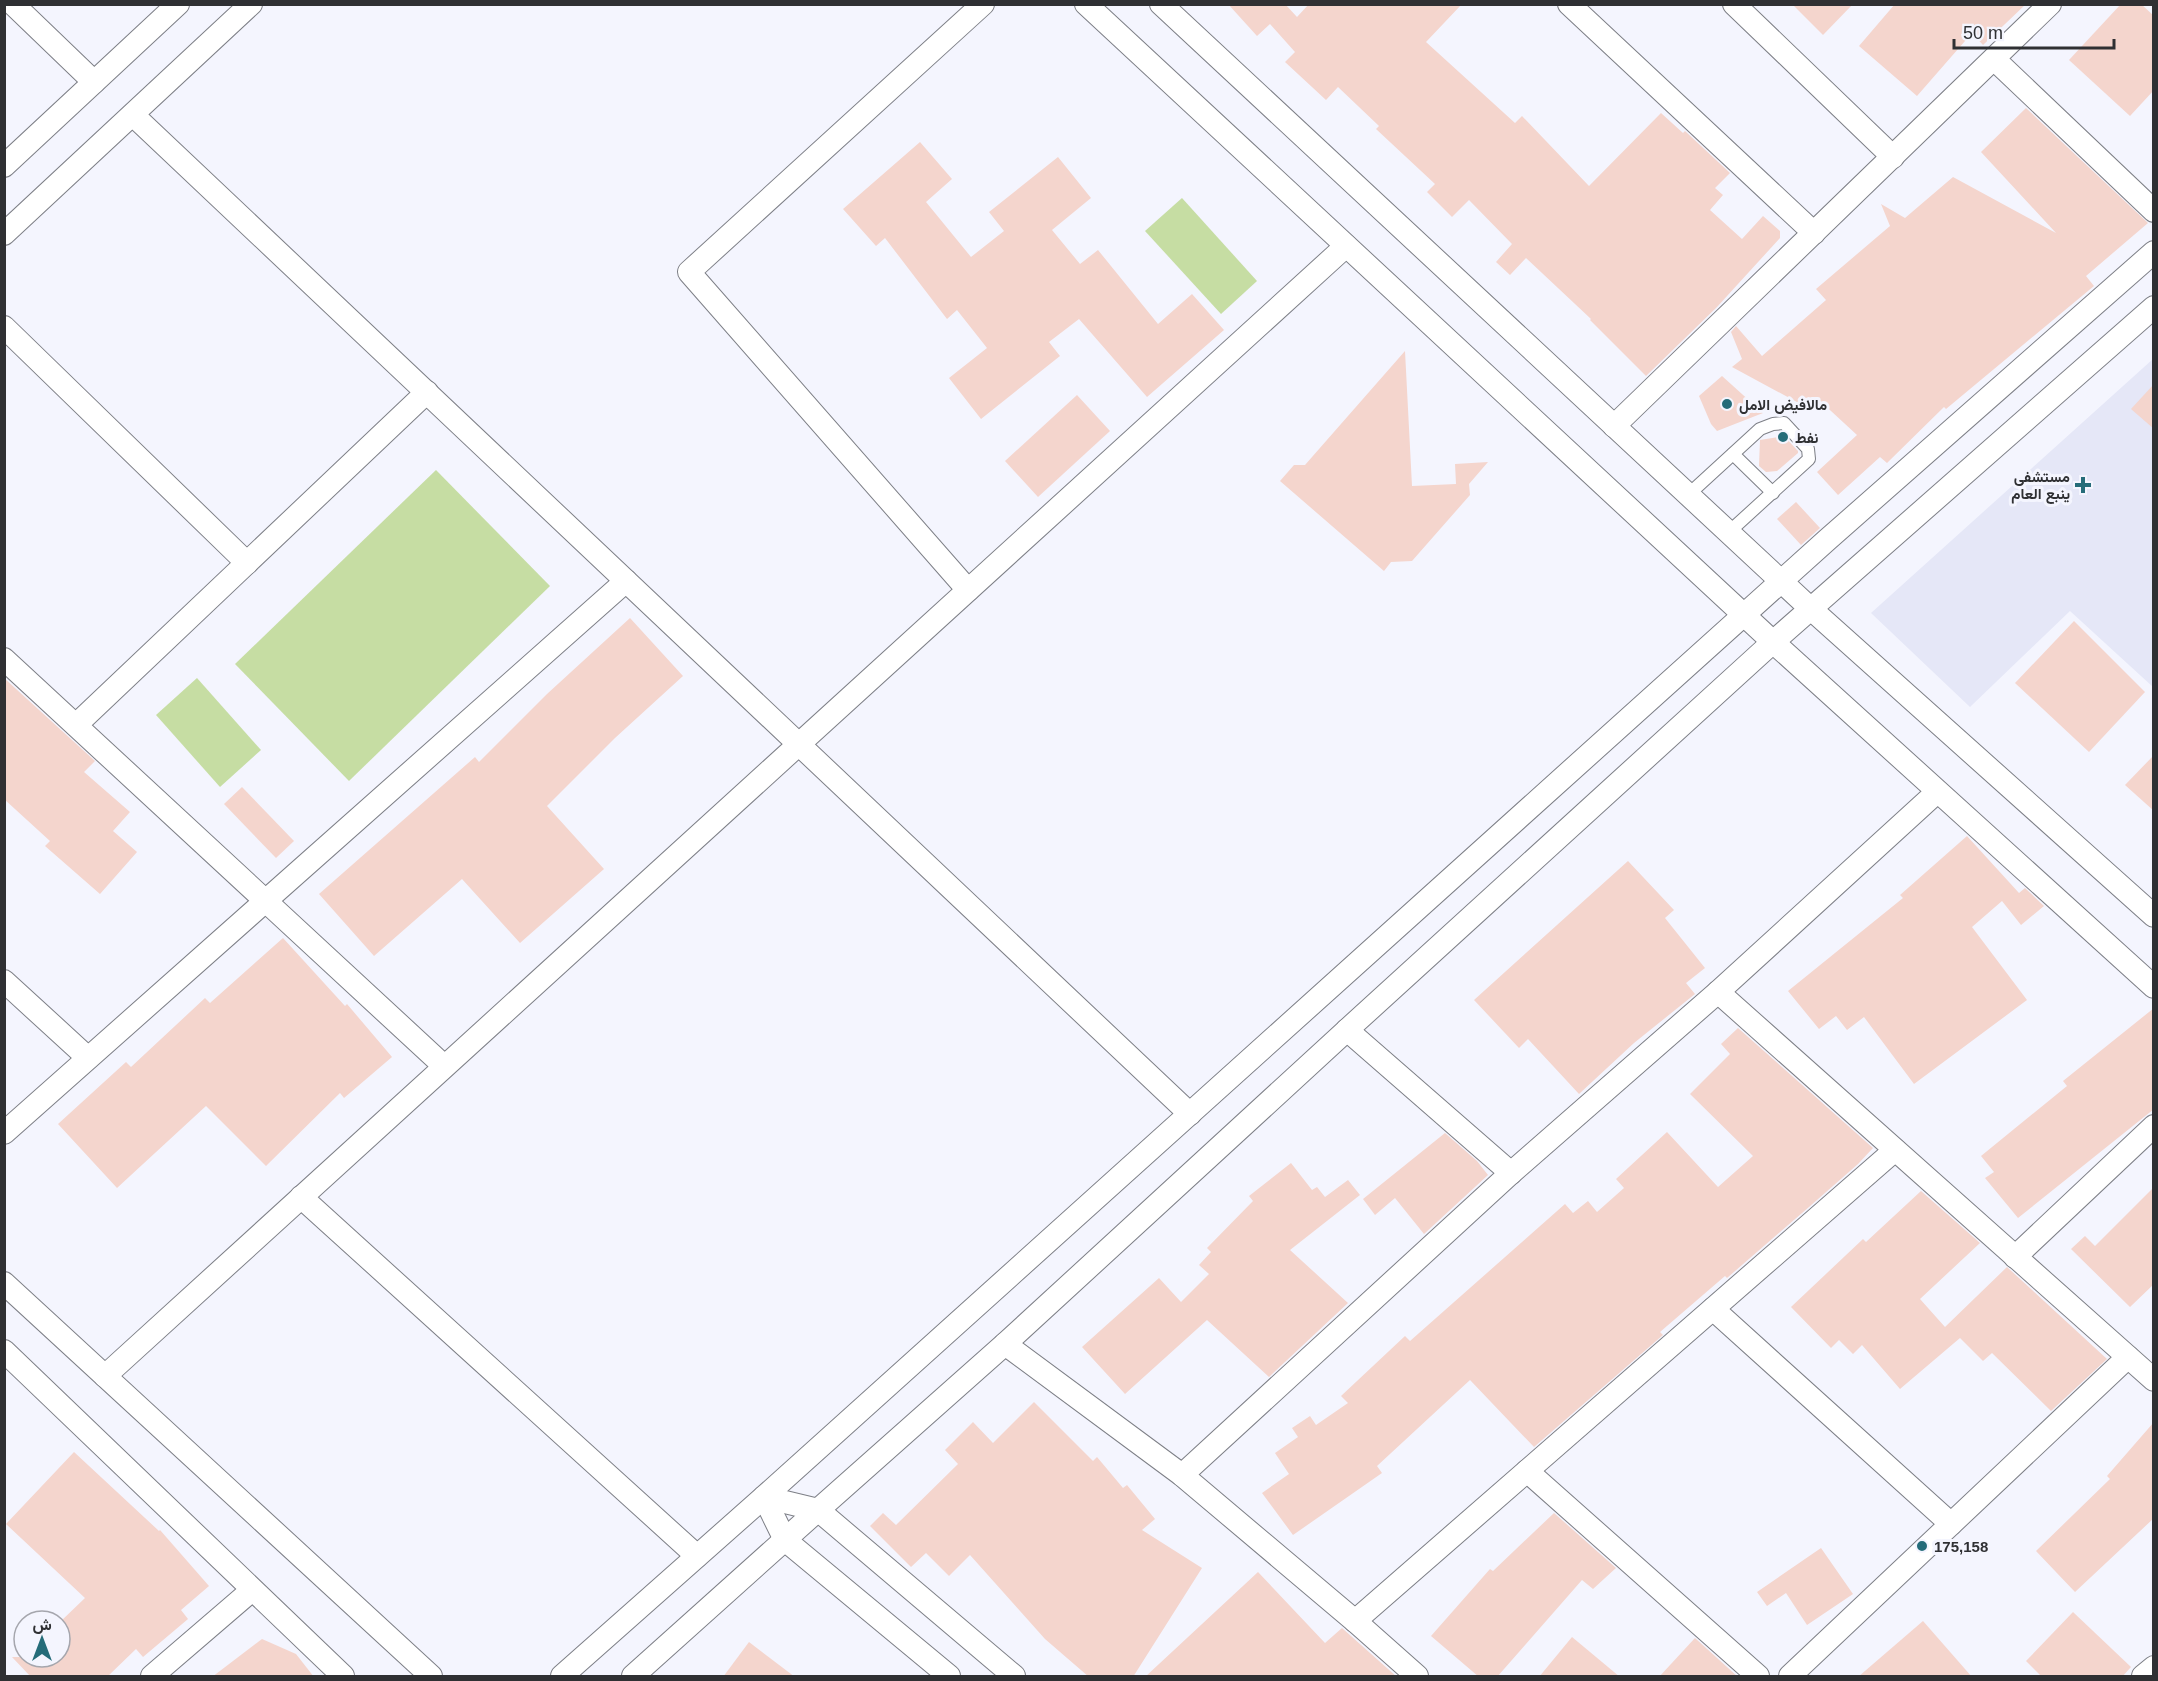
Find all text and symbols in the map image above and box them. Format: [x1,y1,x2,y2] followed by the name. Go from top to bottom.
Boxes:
[1954,12,2114,50] scale bar
[1963,23,2003,43] text: 50 m
[1739,396,1827,414] place label: مالافيض الامل
[1720,397,1734,411] marker: مالافيض الامل
[1795,429,1819,446] place label: نفط
[1776,430,1790,444] marker: نفط
[2011,468,2070,504] place label: مستشفى ينبع العام
[2074,476,2092,494] marker: مستشفى ينبع العام
[1934,1538,1988,1555] place label: 175,158
[1915,1539,1929,1553] marker: 175,158
[12,1609,72,1669] north arrow
[32,1616,52,1634] text: ش

